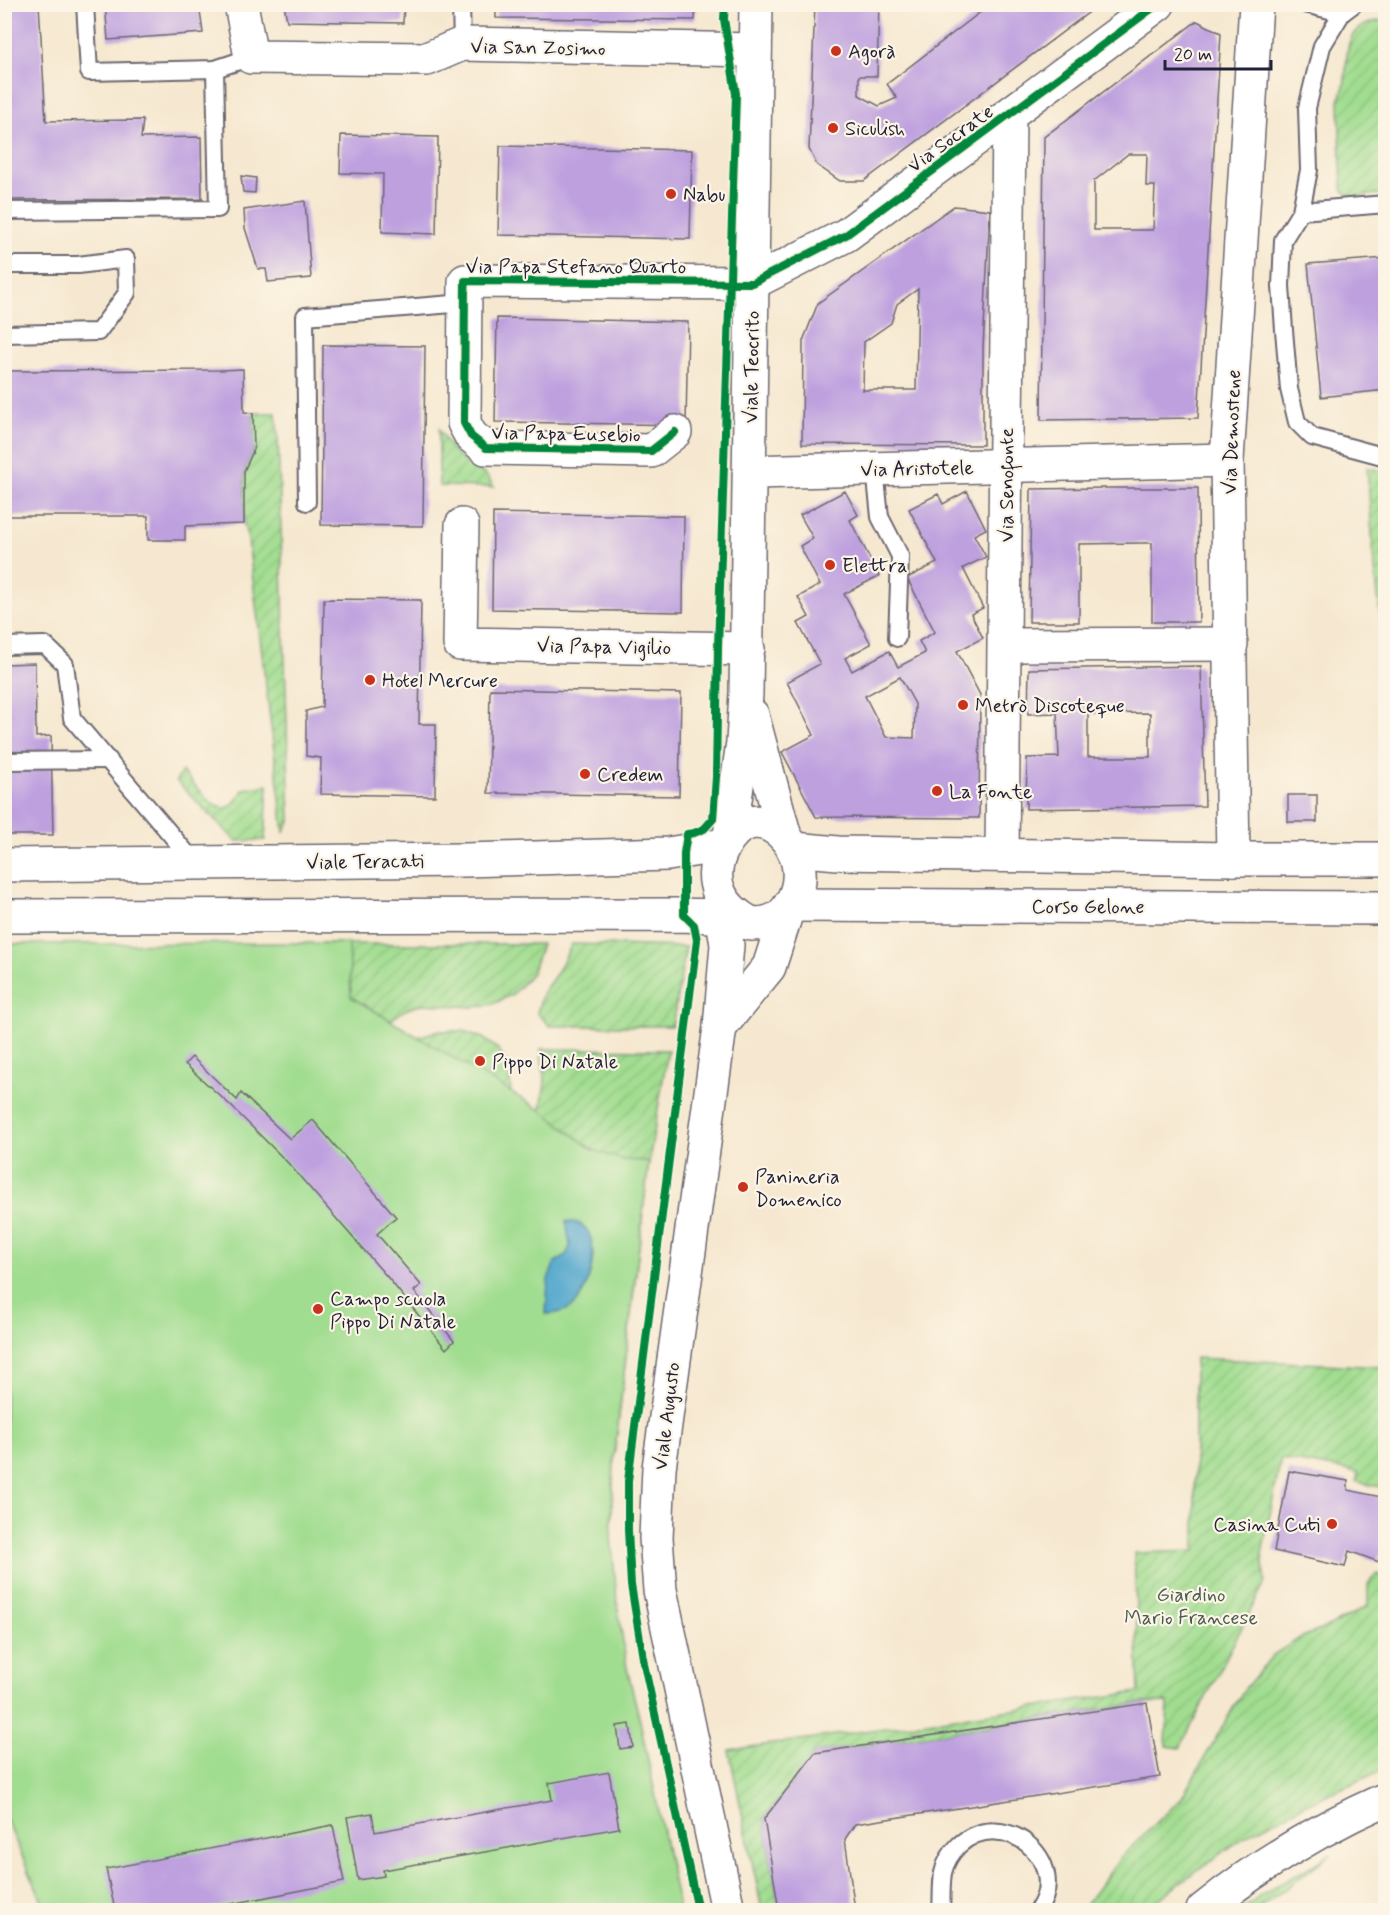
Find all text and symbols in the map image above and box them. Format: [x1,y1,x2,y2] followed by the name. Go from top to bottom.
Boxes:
[1165,33,1272,71] scale bar
[470,34,606,63] street label: Via San Zosimo
[848,39,896,66] place label: Agorà
[1174,43,1212,67] text: 20 m
[829,44,843,58] marker: Agorà
[902,99,999,180] street label: Via Socrate
[845,116,905,143] place label: Siculish
[826,121,840,135] marker: Siculish
[683,182,725,209] place label: Nabu
[664,187,678,201] marker: Nabu
[466,254,686,281] street label: Via Papa Stefano Quarto
[738,310,767,424] street label: Viale Teocrito
[1217,369,1248,495] street label: Via Demostene
[491,420,641,449] street label: Via Papa Eusebio
[994,428,1023,542] street label: Via Senofonte
[860,455,974,484] street label: Via Aristotele
[842,553,908,580] place label: Elettra
[823,558,837,572] marker: Elettra
[537,633,671,662] street label: Via Papa Vigilio
[382,668,498,695] place label: Hotel Mercure
[363,673,377,687] marker: Hotel Mercure
[975,693,1125,720] place label: Metrò Discoteque
[956,698,970,712] marker: Metrò Discoteque
[597,762,663,789] place label: Credem
[578,767,592,781] marker: Credem
[949,779,1032,806] place label: La Fonte
[930,784,944,798] marker: La Fonte
[306,848,424,877] street label: Viale Teracati
[1031,894,1145,921] street label: Corso Gelone
[492,1049,618,1076] place label: Pippo Di Natale
[473,1054,487,1068] marker: Pippo Di Natale
[755,1164,842,1214] place label: Panineria Domenico
[736,1180,750,1194] marker: Panineria Domenico
[330,1286,456,1336] place label: Campo scuola Pippo Di Natale
[311,1302,325,1316] marker: Campo scuola Pippo Di Natale
[647,1361,687,1472] street label: Viale Augusto
[1213,1512,1320,1539] place label: Casina Cuti
[1325,1517,1339,1531] marker: Casina Cuti
[1124,1582,1258,1632] park label: Giardino Mario Francese

